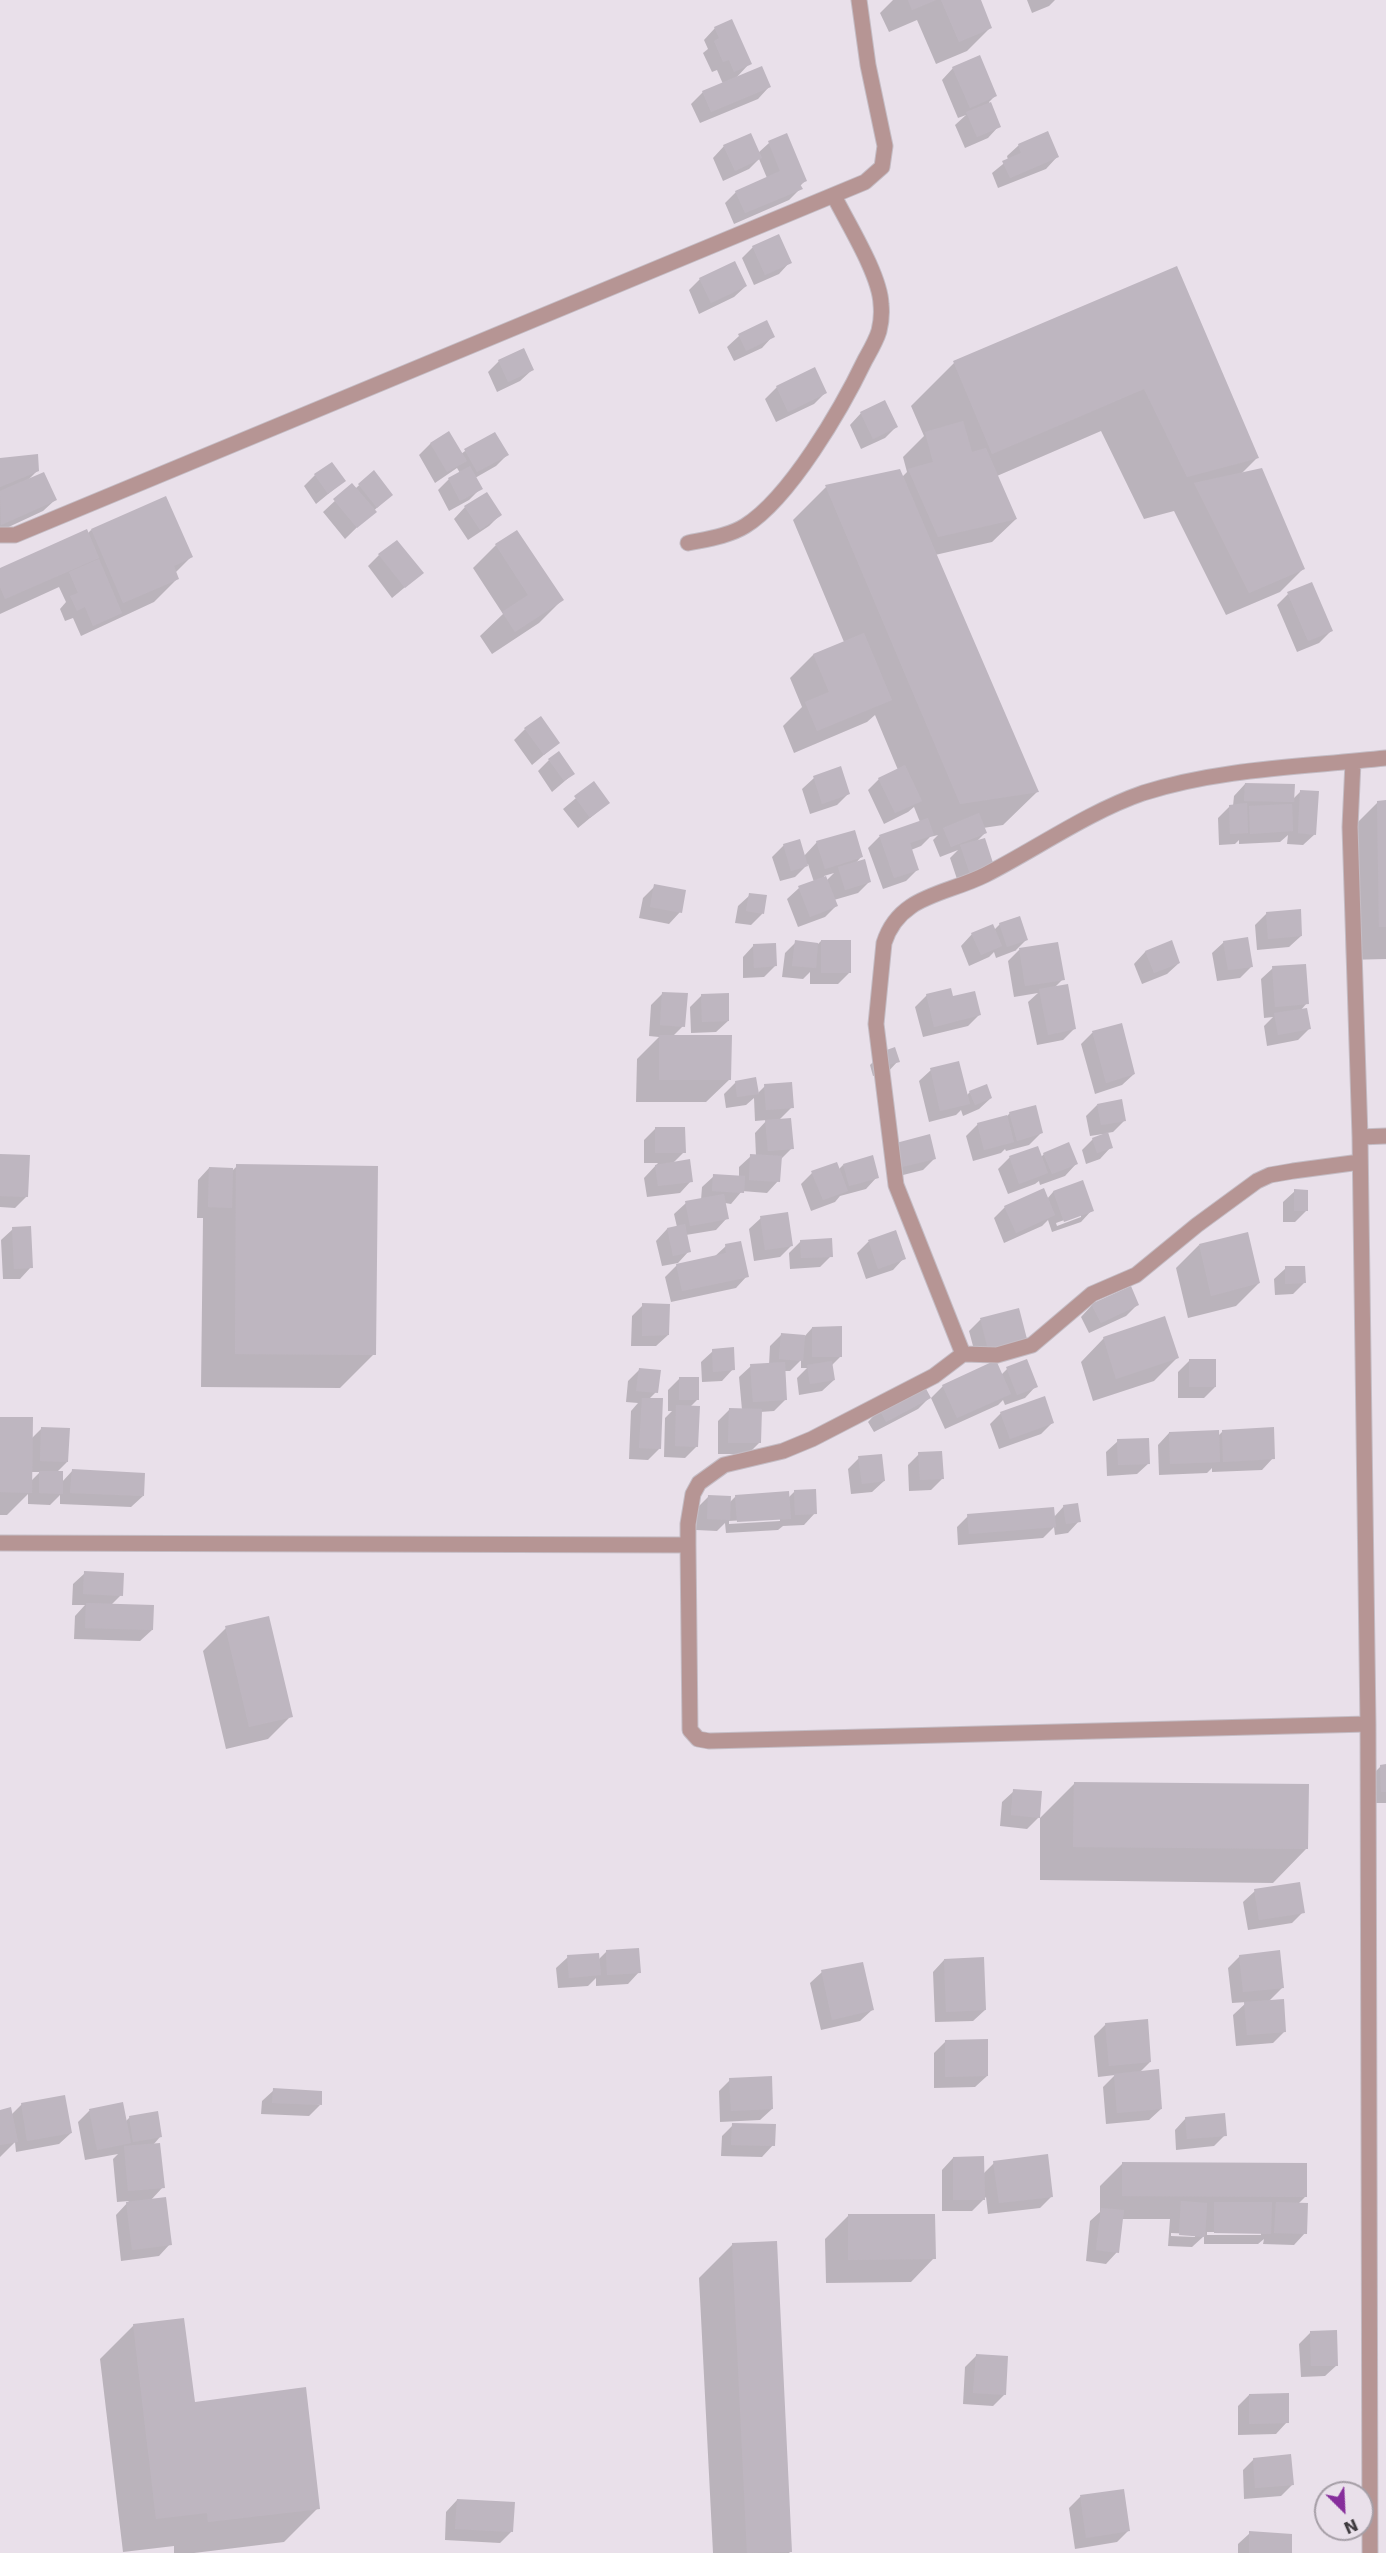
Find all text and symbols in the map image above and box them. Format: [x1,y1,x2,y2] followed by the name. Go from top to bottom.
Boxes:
[1314,2481,1374,2541] north arrow
[1341,2515,1361,2537] text: N

